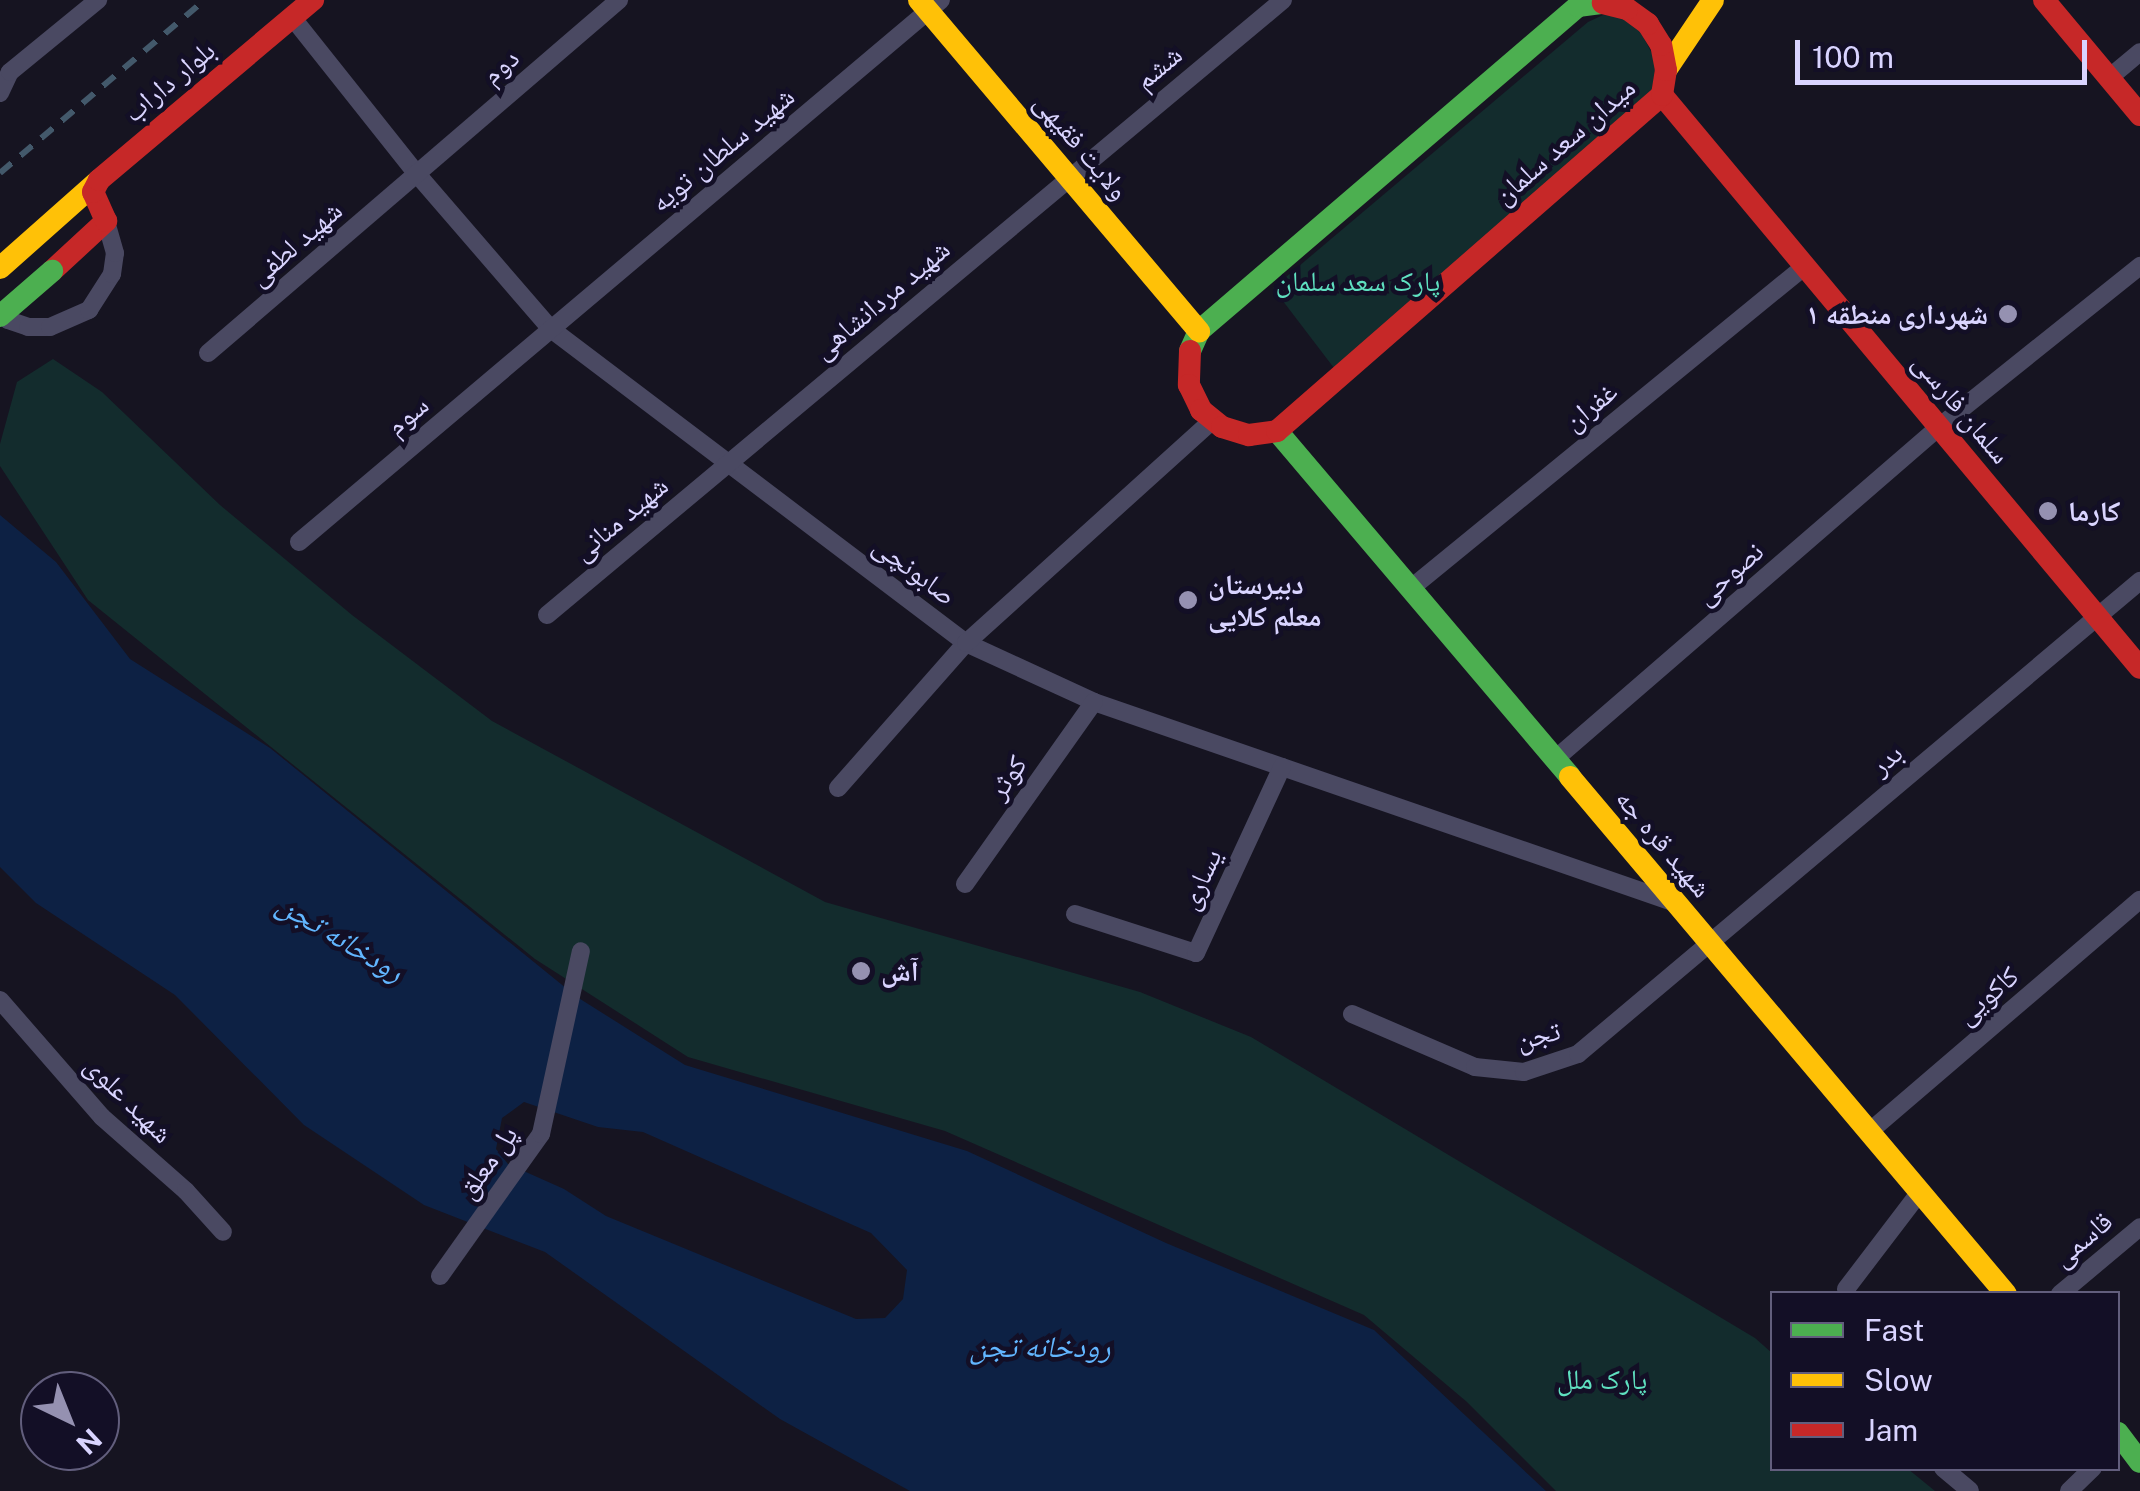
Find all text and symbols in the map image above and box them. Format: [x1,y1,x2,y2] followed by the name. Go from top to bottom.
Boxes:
[1800,20,2092,82] scale bar
[116,33,222,129] street label: بلوار داراب
[1127,37,1189,97] street label: ششم
[1812,39,1894,75] text: 100 m
[474,41,526,91] street label: دوم
[1486,70,1642,212] street label: میدان سعد سلمان
[643,79,801,219] street label: شهید سلطان تویه
[1028,86,1136,206] street label: ولایت فقیهی
[241,193,349,293] street label: شهید لطفی
[806,232,956,366] street label: شهید مردانشاهی
[1276,264,1440,298] park label: پارک سعد سلمان
[1806,297,1988,331] place label: شهرداری منطقه ۱
[1997,303,2019,325] marker: شهرداری منطقه ۱
[1906,346,2018,470] street label: سلمان فارسی
[1556,374,1624,438] street label: غفران
[379,388,435,442] street label: سوم
[565,468,675,568] street label: شهید منانی
[2068,494,2120,528] place label: کارما
[2037,500,2059,522] marker: کارما
[867,528,963,612] street label: صابونچی
[1688,534,1770,612] street label: نصوحی
[1208,567,1321,633] place label: دبیرستان معلم کلایی
[1177,589,1199,611] marker: دبیرستان معلم کلایی
[1863,736,1909,782] street label: بدر
[980,749,1034,805] street label: کوثر
[1609,782,1719,904] street label: شهید قره جه
[1171,843,1229,915] street label: یساری
[271,885,411,989] water label: رودخانه تجن
[881,954,919,988] place label: آش
[1949,959,2025,1031] street label: کاکویی
[850,960,872,982] marker: آش
[1512,1013,1564,1057] street label: تجن
[78,1048,180,1150] street label: شهید علوی
[450,1119,524,1205] street label: پل معلق
[2045,1204,2119,1274] street label: قاسمی
[1770,1291,2120,1471] legend
[1864,1312,1924,1348] text: Fast
[969,1328,1111,1364] water label: رودخانه تجن
[1557,1362,1647,1396] park label: پارک ملل
[1864,1362,1933,1398] text: Slow
[20,1371,120,1471] north arrow
[1864,1412,1918,1448] text: Jam
[70,1422,109,1461] text: N

